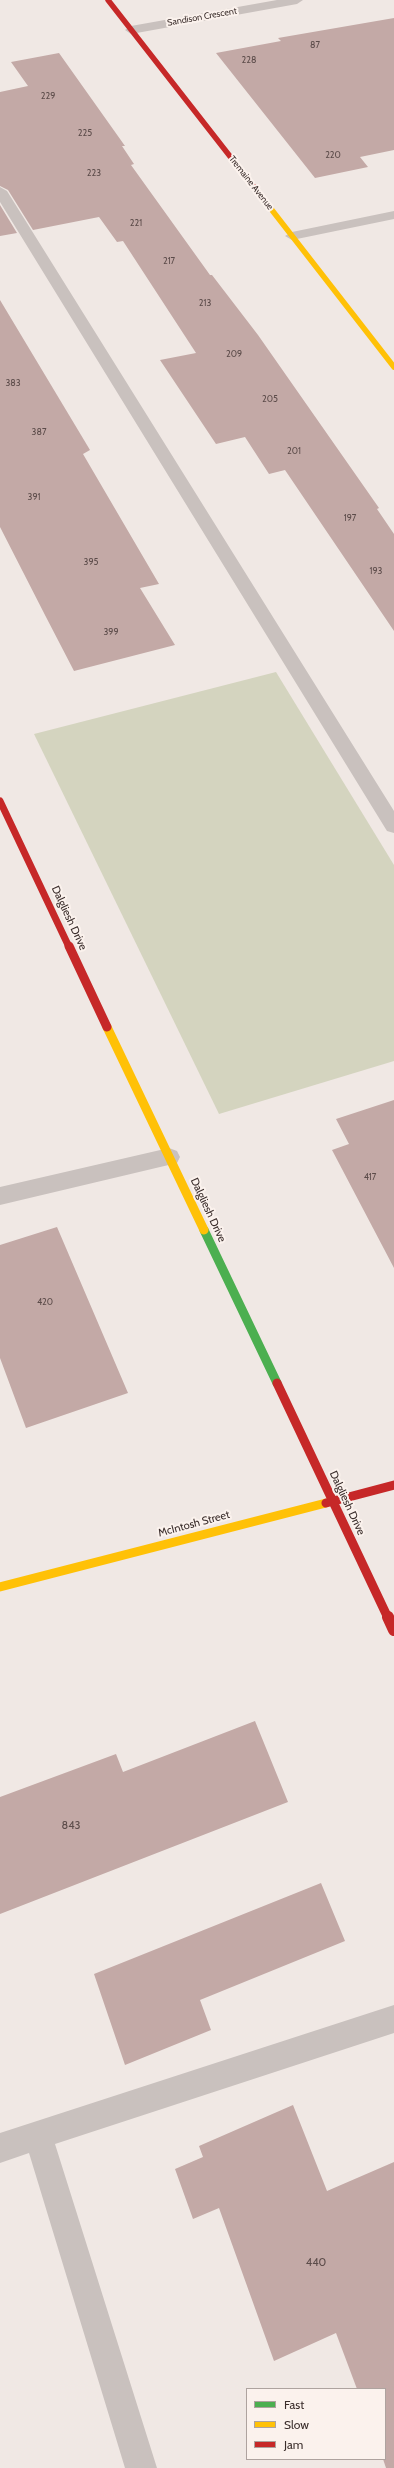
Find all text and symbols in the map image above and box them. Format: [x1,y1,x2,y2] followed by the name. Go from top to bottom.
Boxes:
[166,6,238,28] street label: Sandison Crescent
[310,40,320,50] house number: 87
[242,55,256,65] house number: 228
[41,91,55,101] house number: 229
[78,128,92,138] house number: 225
[325,150,341,160] house number: 220
[227,154,275,212] street label: Tremaine Avenue
[87,168,101,178] house number: 223
[130,218,142,228] house number: 221
[163,256,175,266] house number: 217
[199,298,211,308] house number: 213
[226,349,242,359] house number: 209
[5,378,21,388] house number: 383
[262,394,278,404] house number: 205
[32,427,46,437] house number: 387
[287,446,301,456] house number: 201
[28,492,40,502] house number: 391
[344,513,356,523] house number: 197
[84,557,98,567] house number: 395
[370,566,382,576] house number: 193
[103,627,119,637] house number: 399
[48,884,90,952] street label: Dalgliesh Drive
[364,1172,376,1182] house number: 417
[187,1176,229,1244] street label: Dalgliesh Drive
[37,1297,53,1307] house number: 420
[326,1469,368,1537] street label: Dalgliesh Drive
[157,1508,231,1540] street label: McIntosh Street
[62,1819,80,1833] house number: 843
[306,2256,326,2270] house number: 440
[246,2388,386,2460] legend
[284,2397,304,2412] text: Fast
[284,2417,309,2432] text: Slow
[284,2437,303,2452] text: Jam

